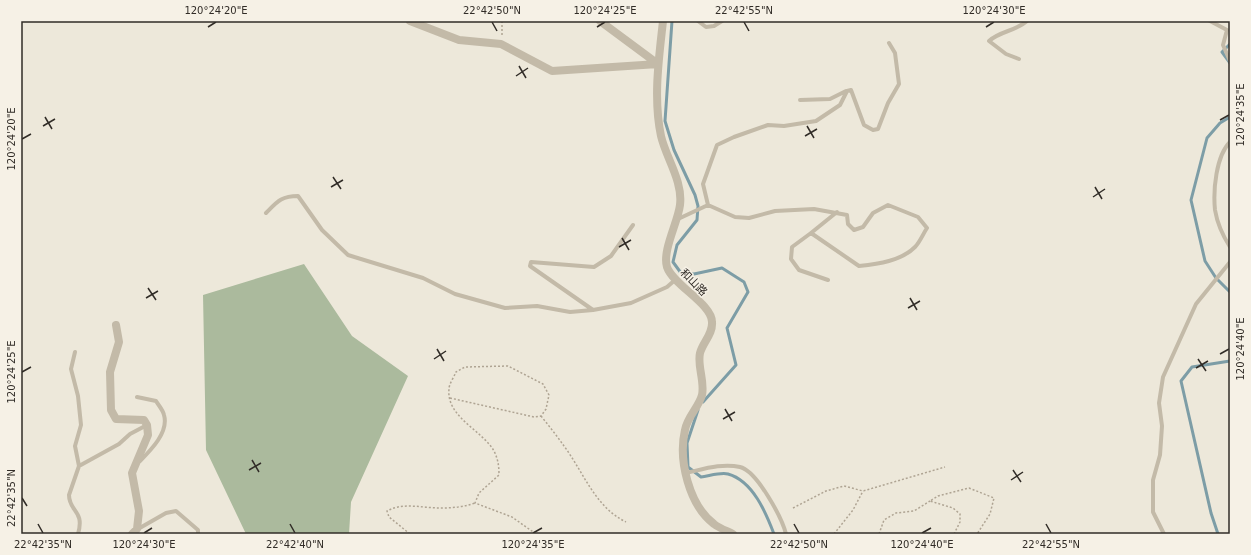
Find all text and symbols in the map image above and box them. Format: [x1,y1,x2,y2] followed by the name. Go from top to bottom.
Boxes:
[184,5,248,16] text: 120°24'20"E
[463,5,521,16] text: 22°42'50"N
[573,5,637,16] text: 120°24'25"E
[715,5,773,16] text: 22°42'55"N
[962,5,1026,16] text: 120°24'30"E
[1235,83,1246,147] text: 120°24'35"E
[6,107,17,171] text: 120°24'20"E
[677,266,710,299] street label: 和山路
[1235,317,1246,381] text: 120°24'40"E
[6,340,17,404] text: 120°24'25"E
[6,469,17,527] text: 22°42'35"N
[14,539,72,550] text: 22°42'35"N
[112,539,176,550] text: 120°24'30"E
[266,539,324,550] text: 22°42'40"N
[501,539,565,550] text: 120°24'35"E
[770,539,828,550] text: 22°42'50"N
[890,539,954,550] text: 120°24'40"E
[1022,539,1080,550] text: 22°42'55"N

